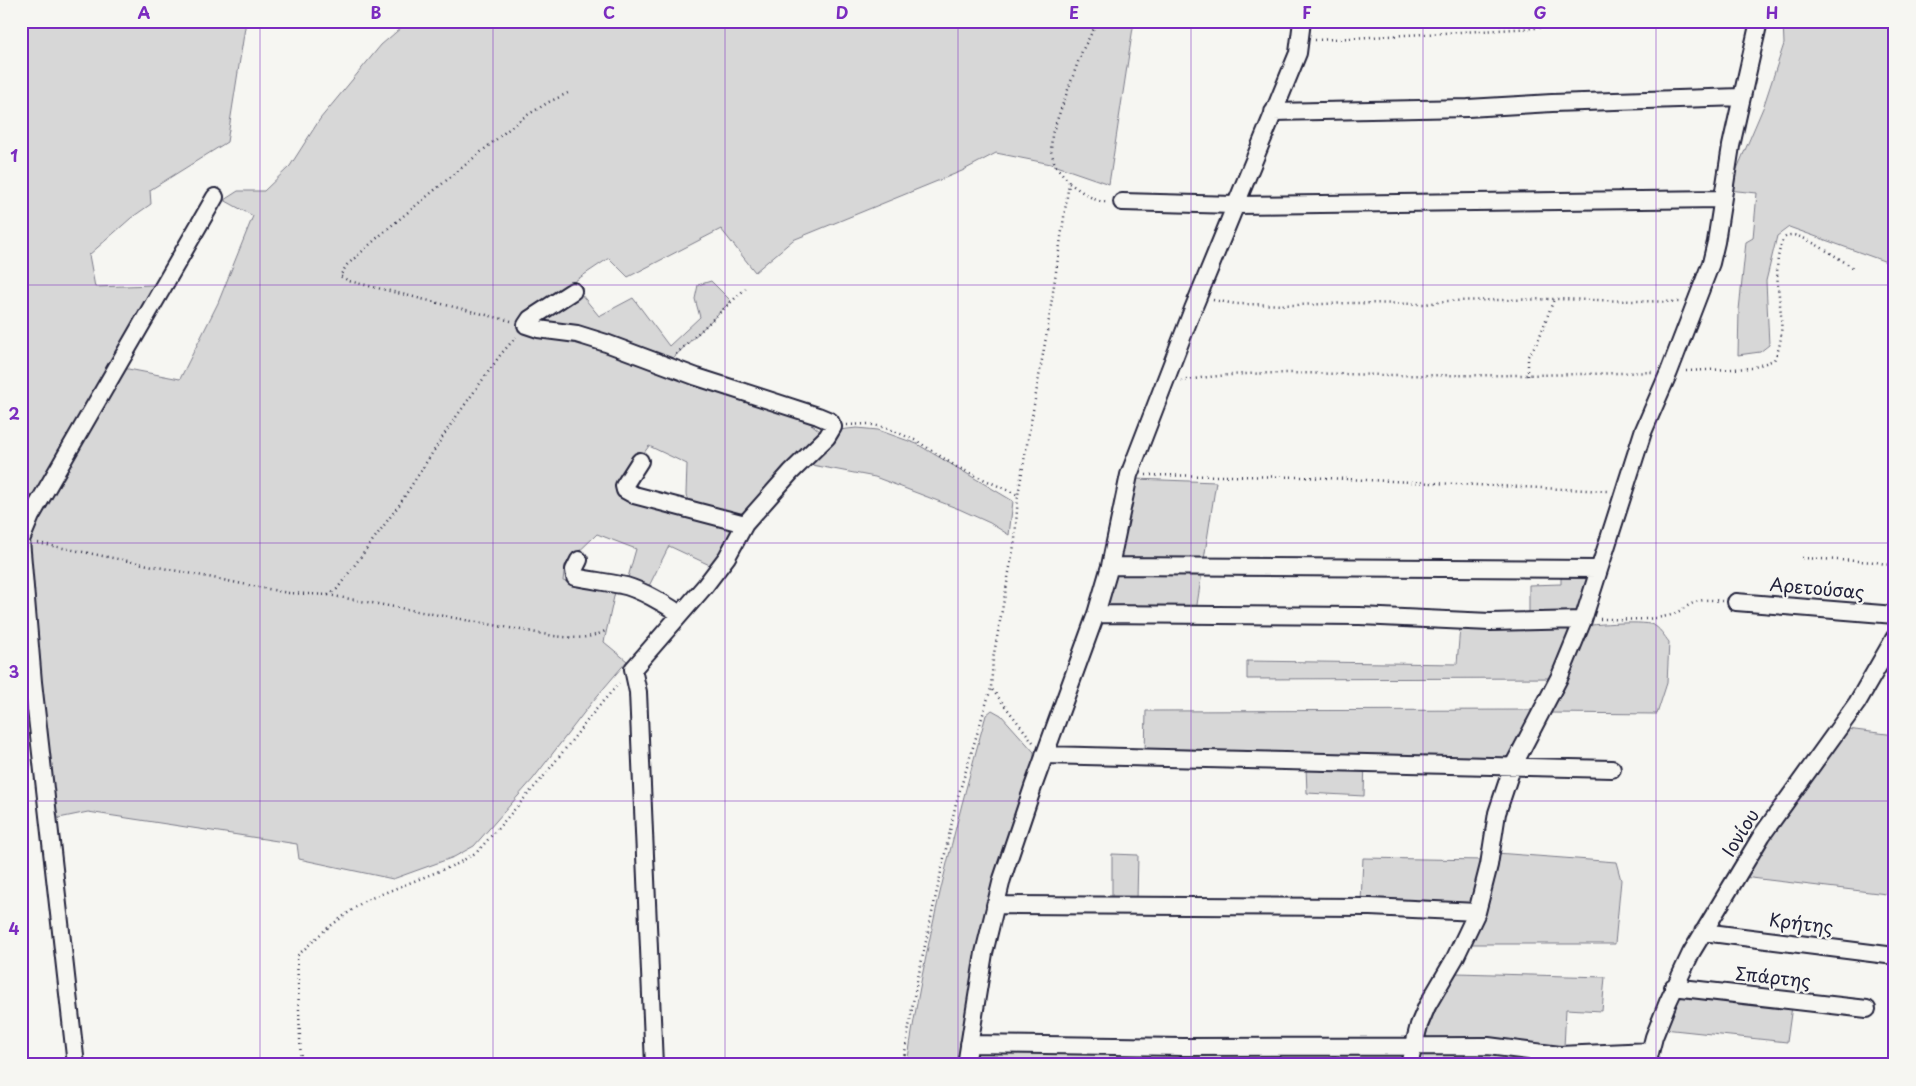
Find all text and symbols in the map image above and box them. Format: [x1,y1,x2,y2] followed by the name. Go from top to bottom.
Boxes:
[138,0,151,24] text: A
[371,0,382,24] text: B
[603,0,615,24] text: C
[836,0,848,24] text: D
[1069,0,1079,24] text: E
[1302,0,1312,24] text: F
[1533,0,1547,24] text: G
[1766,0,1778,24] text: H
[10,143,18,167] text: 1
[8,401,20,425] text: 2
[1769,570,1866,605] street label: Αρετούσας
[9,659,19,683] text: 3
[1715,803,1765,861] street label: Ιονίου
[1767,905,1835,940] street label: Κρήτης
[9,916,20,940] text: 4
[1734,959,1812,994] street label: Σπάρτης

